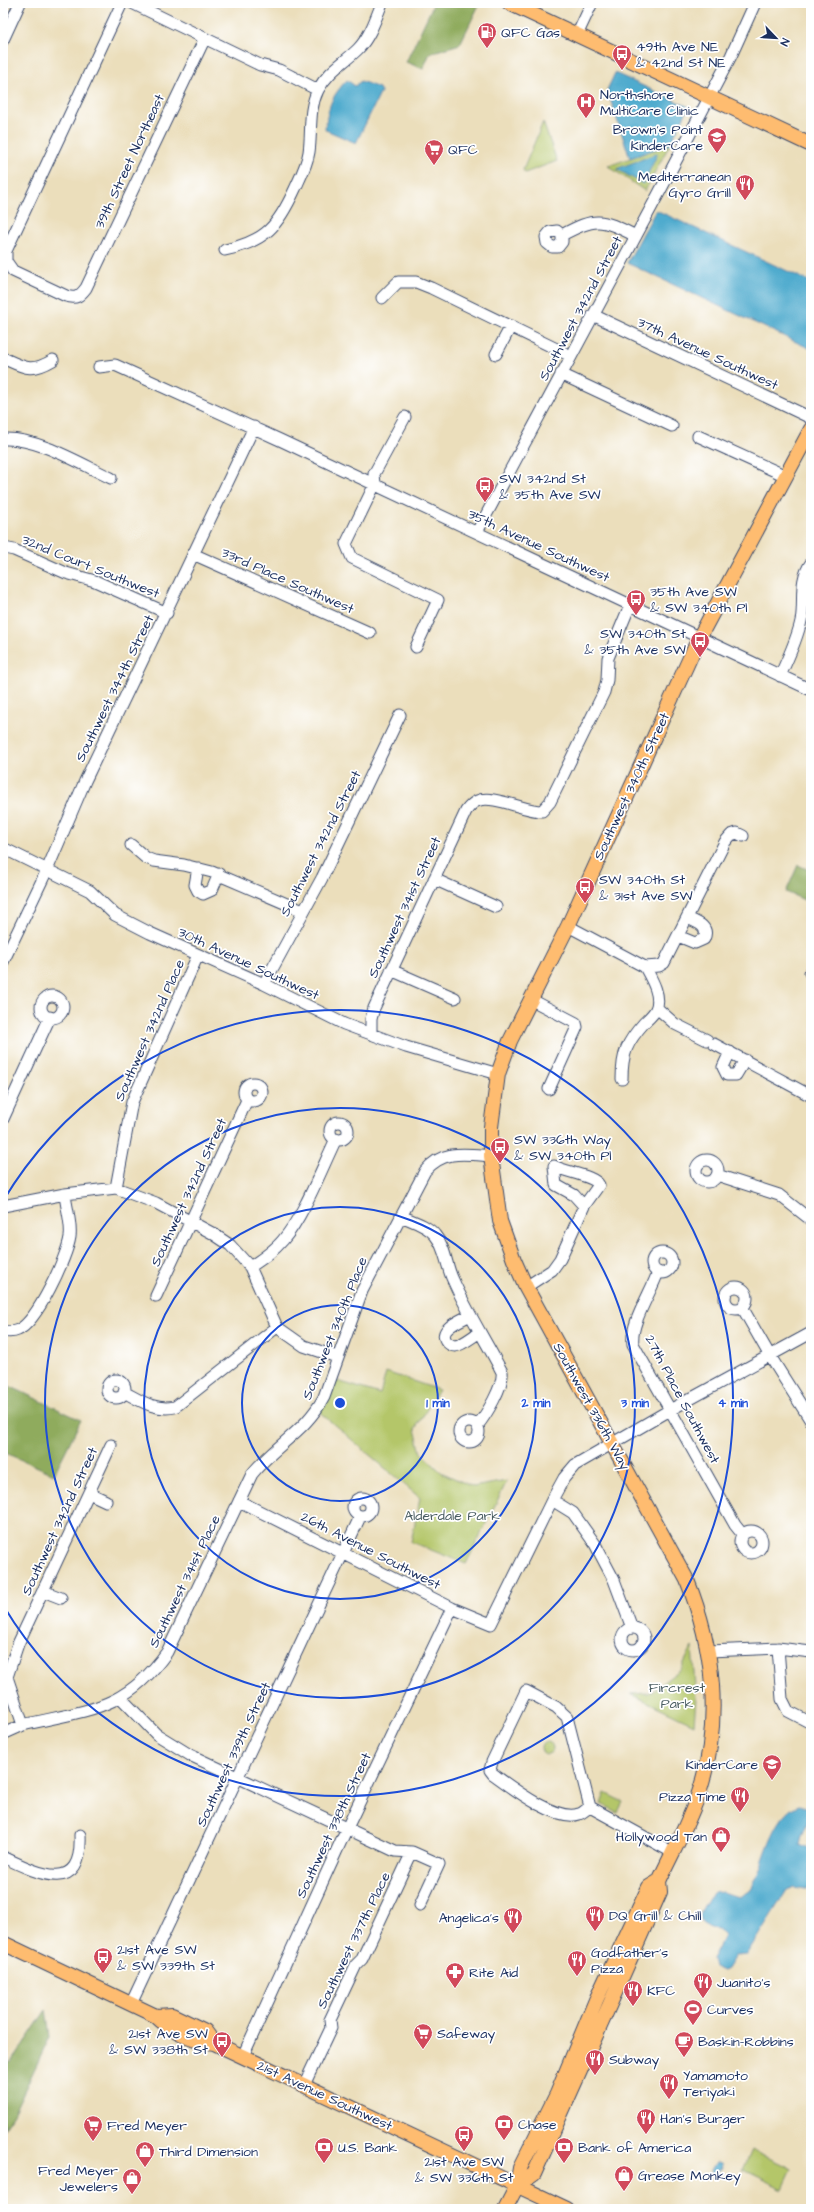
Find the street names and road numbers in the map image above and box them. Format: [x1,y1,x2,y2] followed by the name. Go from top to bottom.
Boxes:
[90,91,170,232] street label: 39th Street Northeast
[534,232,628,384] street label: Southwest 342nd Street
[634,312,782,395] street label: 37th Avenue Southwest
[464,504,613,588] street label: 35th Avenue Southwest
[19,530,163,604] street label: 32nd Court Southwest
[218,543,357,619] street label: 33rd Place Southwest
[71,611,159,765] street label: Southwest 344th Street
[589,709,675,863] street label: Southwest 340th Street
[275,767,367,920] street label: Southwest 342nd Street
[363,833,447,981] street label: Southwest 341st Street
[175,922,323,1006] street label: 30th Avenue Southwest
[110,956,190,1104] street label: Southwest 342nd Place
[146,1115,232,1270] street label: Southwest 342nd Street
[297,1254,373,1403] street label: Southwest 340th Place
[640,1332,725,1468] street label: 27th Place Southwest
[548,1339,635,1474] street label: Southwest 336th Way
[17,1444,103,1599] street label: Southwest 342nd Street
[297,1507,444,1595] street label: 26th Avenue Southwest
[144,1511,226,1651] street label: Southwest 341st Place
[192,1679,276,1830] street label: Southwest 339th Street
[291,1749,377,1901] street label: Southwest 338th Street
[312,1868,396,2012] street label: Southwest 337th Place
[254,2056,396,2136] street label: 21st Avenue Southwest

